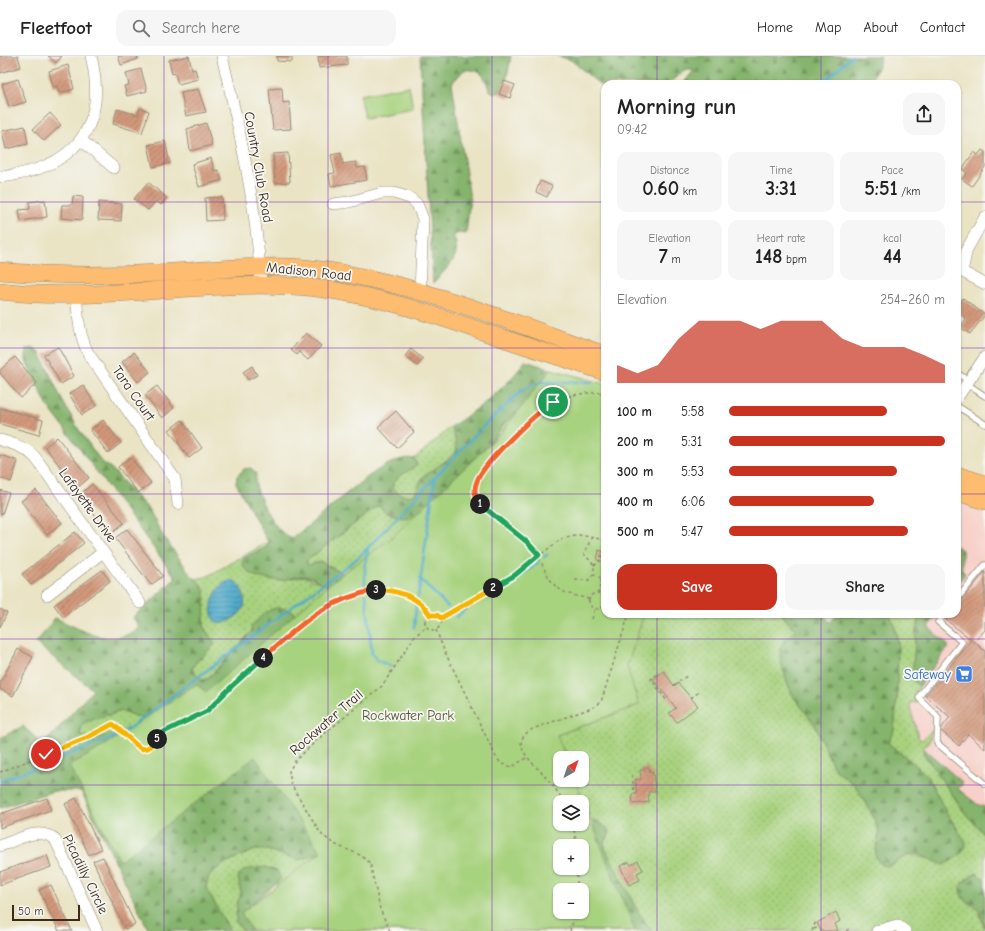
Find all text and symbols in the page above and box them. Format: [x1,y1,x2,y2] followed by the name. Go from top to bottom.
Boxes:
[116,10,396,46] search box
[20,17,92,39] text: Fleetfoot
[130,17,152,39] icon: search
[162,19,240,37] text: Search here
[757,19,793,36] text: Home
[815,19,841,36] text: Map
[863,19,898,36] text: About
[920,19,965,36] text: Contact
[903,93,945,135] button: share
[617,94,736,120] text: Morning run
[240,110,277,224] street label: Country Club Road
[617,122,647,137] text: 09:42
[650,164,689,177] text: Distance
[770,164,792,177] text: Time
[881,164,903,177] text: Pace
[642,177,679,200] text: 0.60
[765,177,797,200] text: 3:31
[864,177,898,200] text: 5:51
[679,185,697,198] text: km
[898,185,920,198] text: /km
[649,232,691,245] text: Elevation
[757,232,805,245] text: Heart rate
[883,232,902,245] text: kcal
[659,245,668,268] text: 7
[755,245,782,268] text: 148
[883,245,902,268] text: 44
[668,253,681,266] text: m
[782,253,807,266] text: bpm
[266,259,352,284] street label: Madison Road
[617,292,667,307] text: Elevation
[880,292,945,307] text: 254–260 m
[109,363,159,425] street label: Tara Court
[536,385,570,419] pin
[542,391,564,413] icon: arrive
[617,404,652,419] text: 100 m
[681,404,704,419] text: 5:58
[617,434,653,449] text: 200 m
[681,434,702,449] text: 5:31
[617,464,653,479] text: 300 m
[681,464,704,479] text: 5:53
[55,465,120,546] street label: Lafayette Drive
[470,494,490,514] pin: 1
[617,494,653,509] text: 400 m
[681,494,705,509] text: 6:06
[478,497,482,510] text: 1
[617,524,654,539] text: 500 m
[681,524,703,539] text: 5:47
[617,564,777,610] button: Save
[785,564,945,610] button: Share
[483,578,503,598] pin: 2
[366,580,386,600] pin: 3
[490,581,496,594] text: 2
[373,583,379,596] text: 3
[253,648,273,668] pin: 4
[260,651,266,664] text: 4
[954,664,974,684] supermarket icon: Safeway
[904,666,952,683] place label: Safeway
[286,686,366,759] street label: Rockwater Trail
[362,707,454,724] park label: Rockwater Park
[147,729,167,749] pin: 5
[154,732,160,745] text: 5
[29,737,63,771] pin
[35,743,57,765] icon: check
[553,751,589,787] north arrow
[553,751,589,919] map controls
[553,795,589,831] button: layers
[59,832,112,917] street label: Picadilly Circle
[553,839,589,875] button: +
[553,883,589,919] button: −
[12,903,80,922] scale bar
[18,905,43,918] text: 50 m

